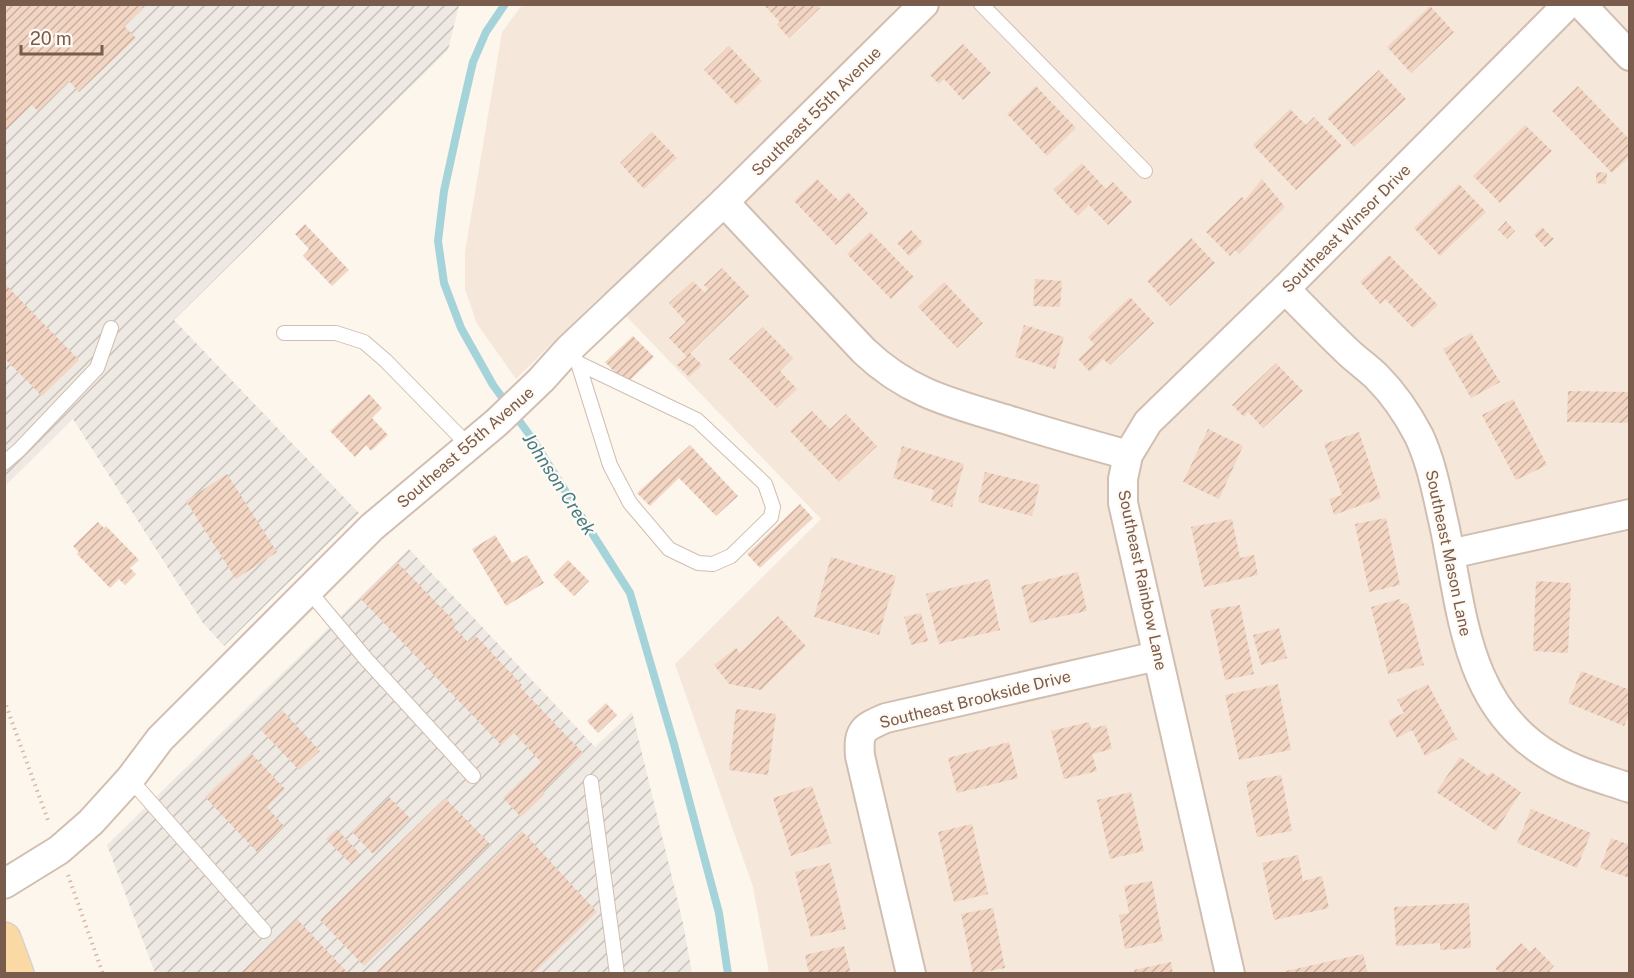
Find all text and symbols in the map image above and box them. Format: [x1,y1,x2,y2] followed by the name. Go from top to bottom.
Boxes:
[21,18,102,56] scale bar
[30,28,72,49] text: 20 m
[748,43,885,180] street label: Southeast 55th Avenue
[1278,160,1415,297] street label: Southeast Winsor Drive
[393,383,538,512] street label: Southeast 55th Avenue
[519,429,600,539] water label: Johnson Creek
[1422,468,1475,638] street label: Southeast Mason Lane
[1114,488,1171,672] street label: Southeast Rainbow Lane
[877,666,1073,732] street label: Southeast Brookside Drive

